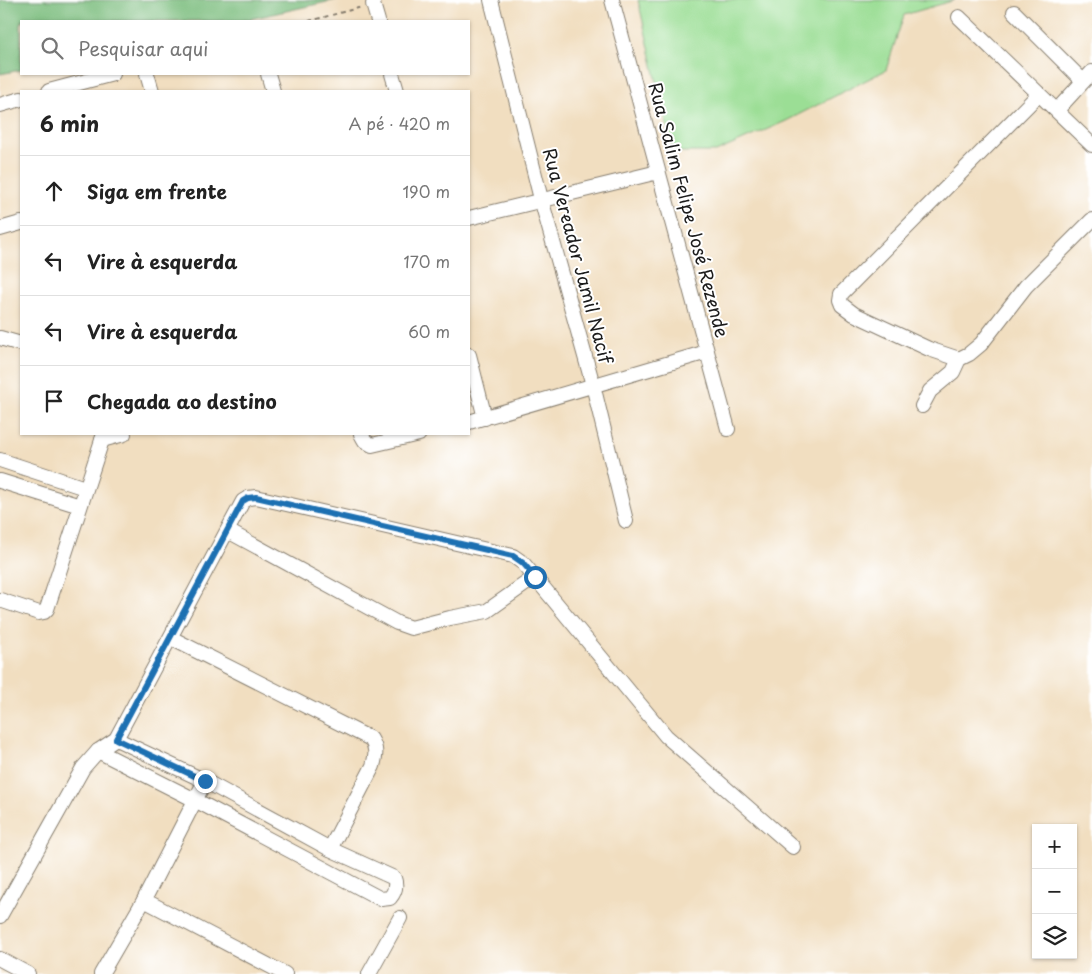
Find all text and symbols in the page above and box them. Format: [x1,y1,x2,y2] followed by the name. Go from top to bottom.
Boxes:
[20,20,470,75] search box
[38,34,66,62] icon: search
[78,34,208,62] text: Pesquisar aqui
[642,79,737,340] street label: Rua Salim Felipe José Rezende
[40,107,99,139] text: 6 min
[349,111,450,135] text: A pé · 420 m
[537,145,621,368] street label: Rua Vereador Jamil Nacif
[40,177,68,205] icon: ahead
[87,177,227,205] text: Siga em frente
[402,179,450,203] text: 190 m
[40,247,68,275] icon: left
[87,247,238,275] text: Vire à esquerda
[404,249,450,273] text: 170 m
[40,317,68,345] icon: left
[87,317,238,345] text: Vire à esquerda
[408,319,450,343] text: 60 m
[40,387,68,415] icon: arrive
[87,387,277,415] text: Chegada ao destino
[524,566,547,589] route start
[194,770,217,793] route end
[1032,824,1077,959] map controls
[1032,824,1077,869] button: +
[1032,869,1077,914] button: −
[1032,914,1077,959] button: layers

